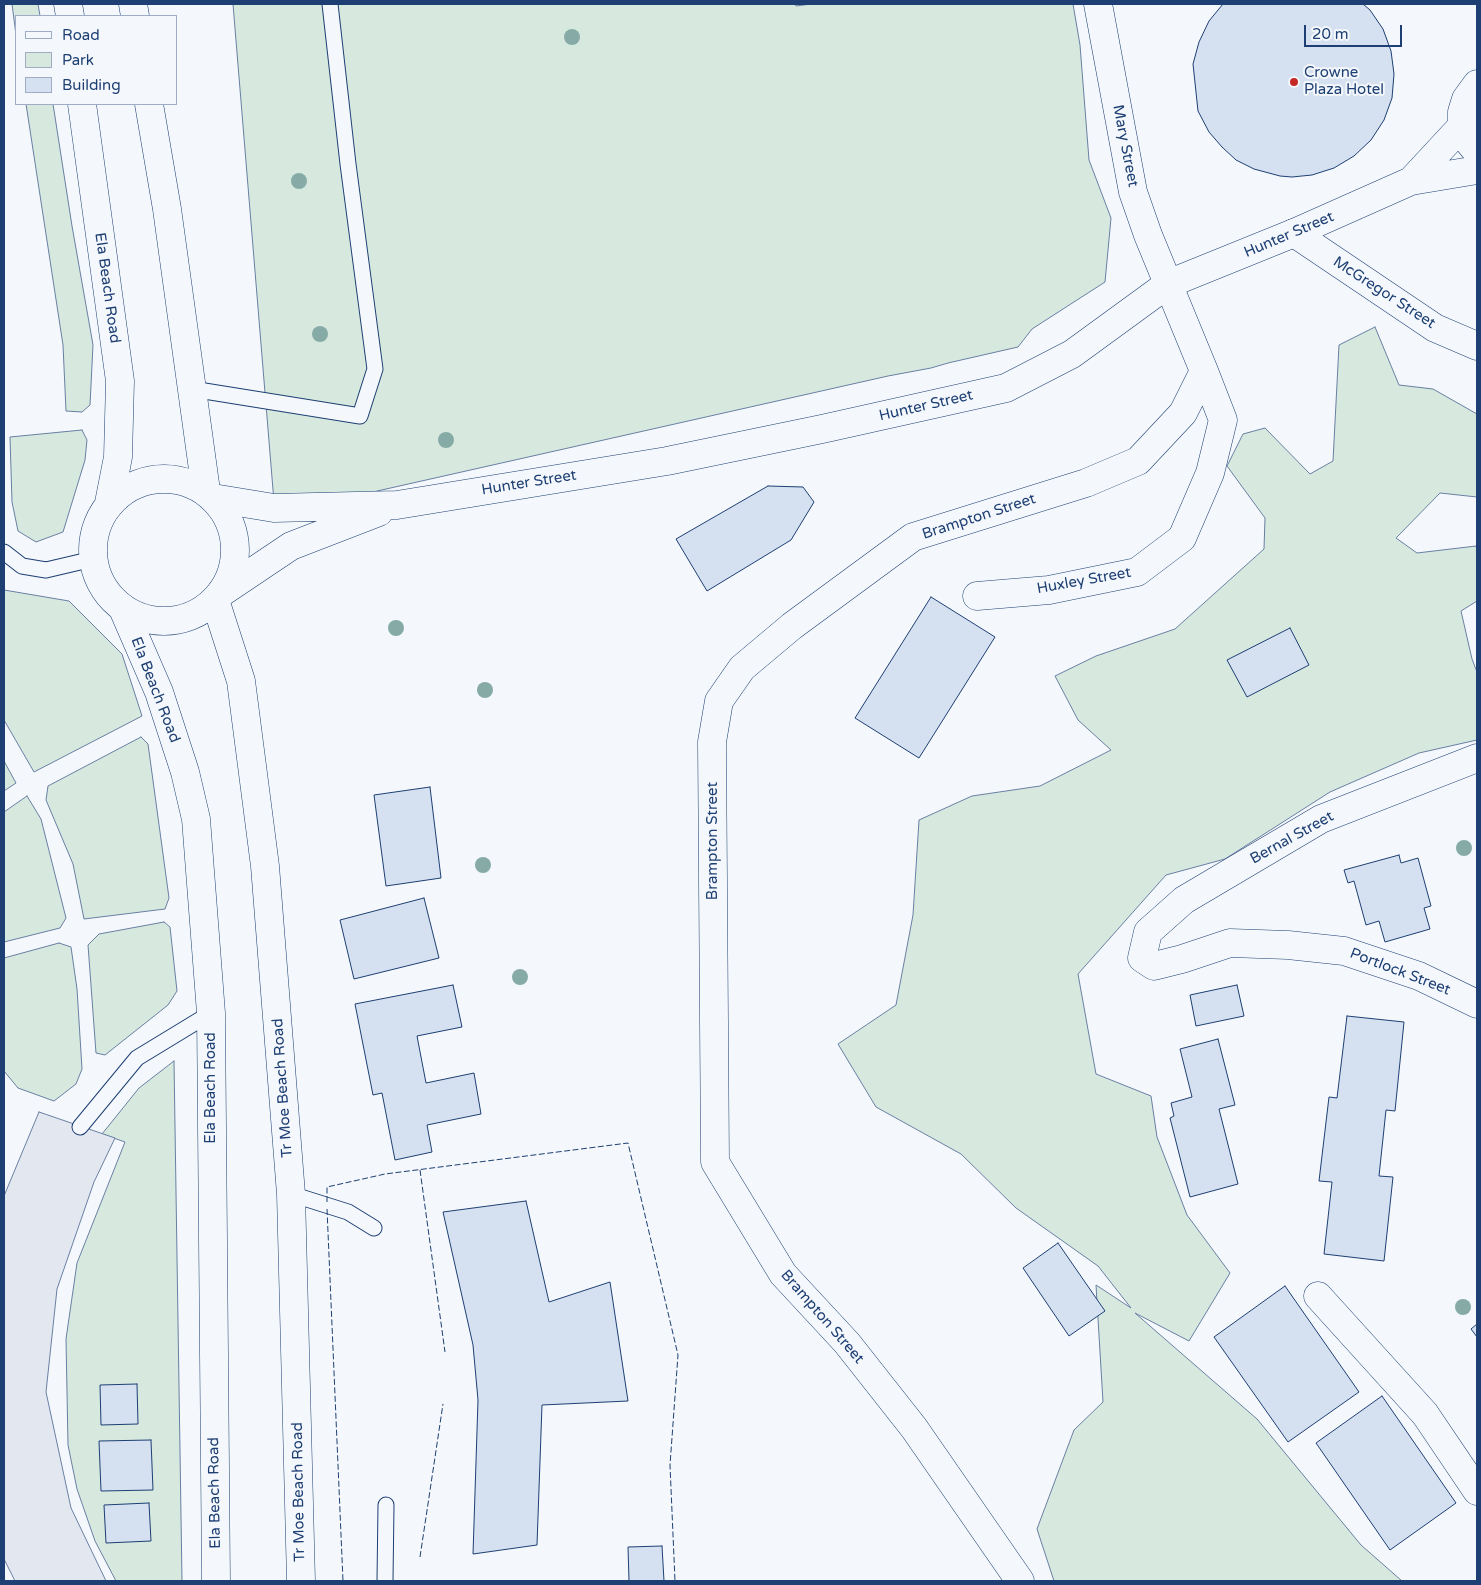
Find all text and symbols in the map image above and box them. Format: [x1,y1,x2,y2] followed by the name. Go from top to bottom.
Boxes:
[15,15,178,105] legend
[1306,15,1404,47] scale bar
[1312,25,1349,43] text: 20 m
[62,26,100,44] text: Road
[62,51,94,69] text: Park
[1304,64,1384,99] place label: Crowne Plaza Hotel
[62,76,121,94] text: Building
[1288,76,1300,88] marker: Crowne Plaza Hotel
[1108,103,1142,189] street label: Mary Street
[1241,208,1337,262] street label: Hunter Street
[90,231,124,345] street label: Ela Beach Road
[1329,253,1439,333] street label: McGregor Street
[877,386,975,426] street label: Hunter Street
[480,467,578,499] street label: Hunter Street
[920,490,1038,544] street label: Brampton Street
[1036,564,1132,598] street label: Huxley Street
[127,635,183,745] street label: Ela Beach Road
[704,782,722,900] street label: Brampton Street
[1247,808,1337,868] street label: Bernal Street
[1347,945,1453,999] street label: Portlock Street
[269,1018,297,1158] street label: Tr Moe Beach Road
[202,1032,220,1144] street label: Ela Beach Road
[776,1266,868,1368] street label: Brampton Street
[289,1422,309,1562] street label: Tr Moe Beach Road
[205,1437,225,1549] street label: Ela Beach Road

